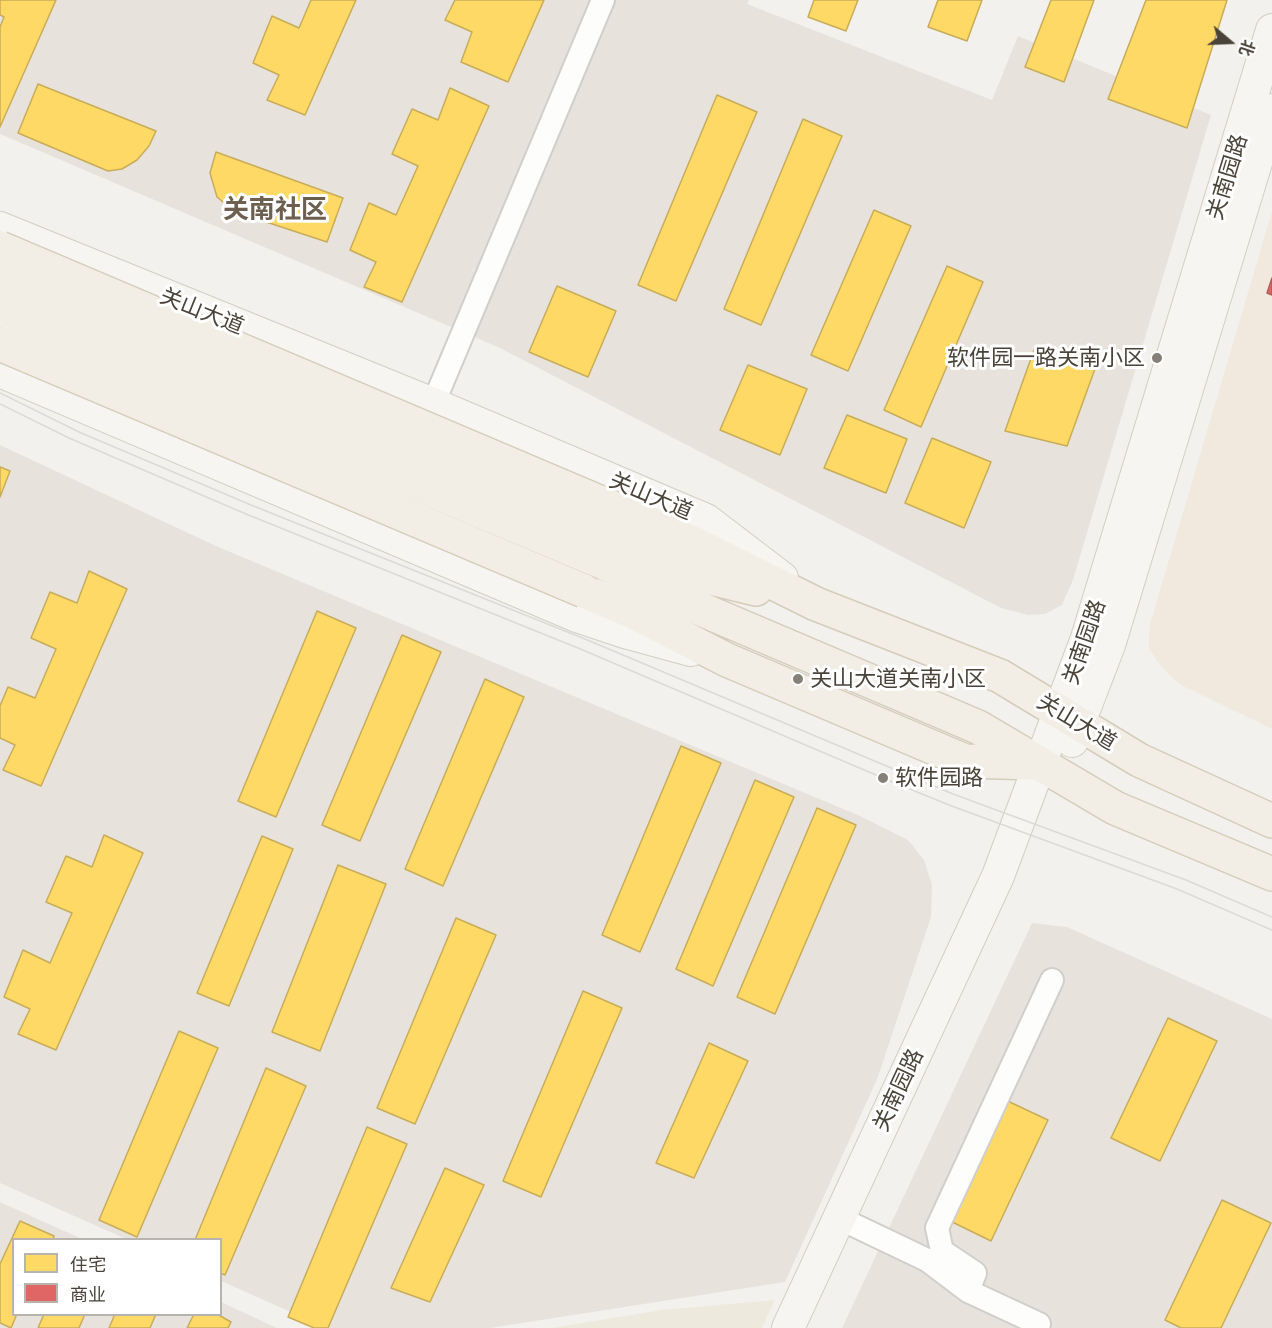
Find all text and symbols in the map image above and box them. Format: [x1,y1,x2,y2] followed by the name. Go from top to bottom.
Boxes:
[1200,12,1260,72] north arrow
[1236,37,1259,59] text: 北
[1202,131,1252,223] street label: 关南园路
[223,193,327,225] district label: 关南社区
[156,282,248,340] street label: 关山大道
[947,345,1145,371] place label: 软件园一路关南小区
[1150,351,1164,365] marker: 软件园一路关南小区
[605,467,697,525] street label: 关山大道
[1057,596,1111,688] street label: 关南园路
[810,666,986,692] place label: 关山大道关南小区
[791,672,805,686] marker: 关山大道关南小区
[1032,688,1122,756] street label: 关山大道
[895,765,983,791] place label: 软件园路
[876,771,890,785] marker: 软件园路
[867,1045,929,1135] street label: 关南园路
[12,1238,222,1316] legend
[70,1253,106,1275] text: 住宅
[70,1283,106,1305] text: 商业

